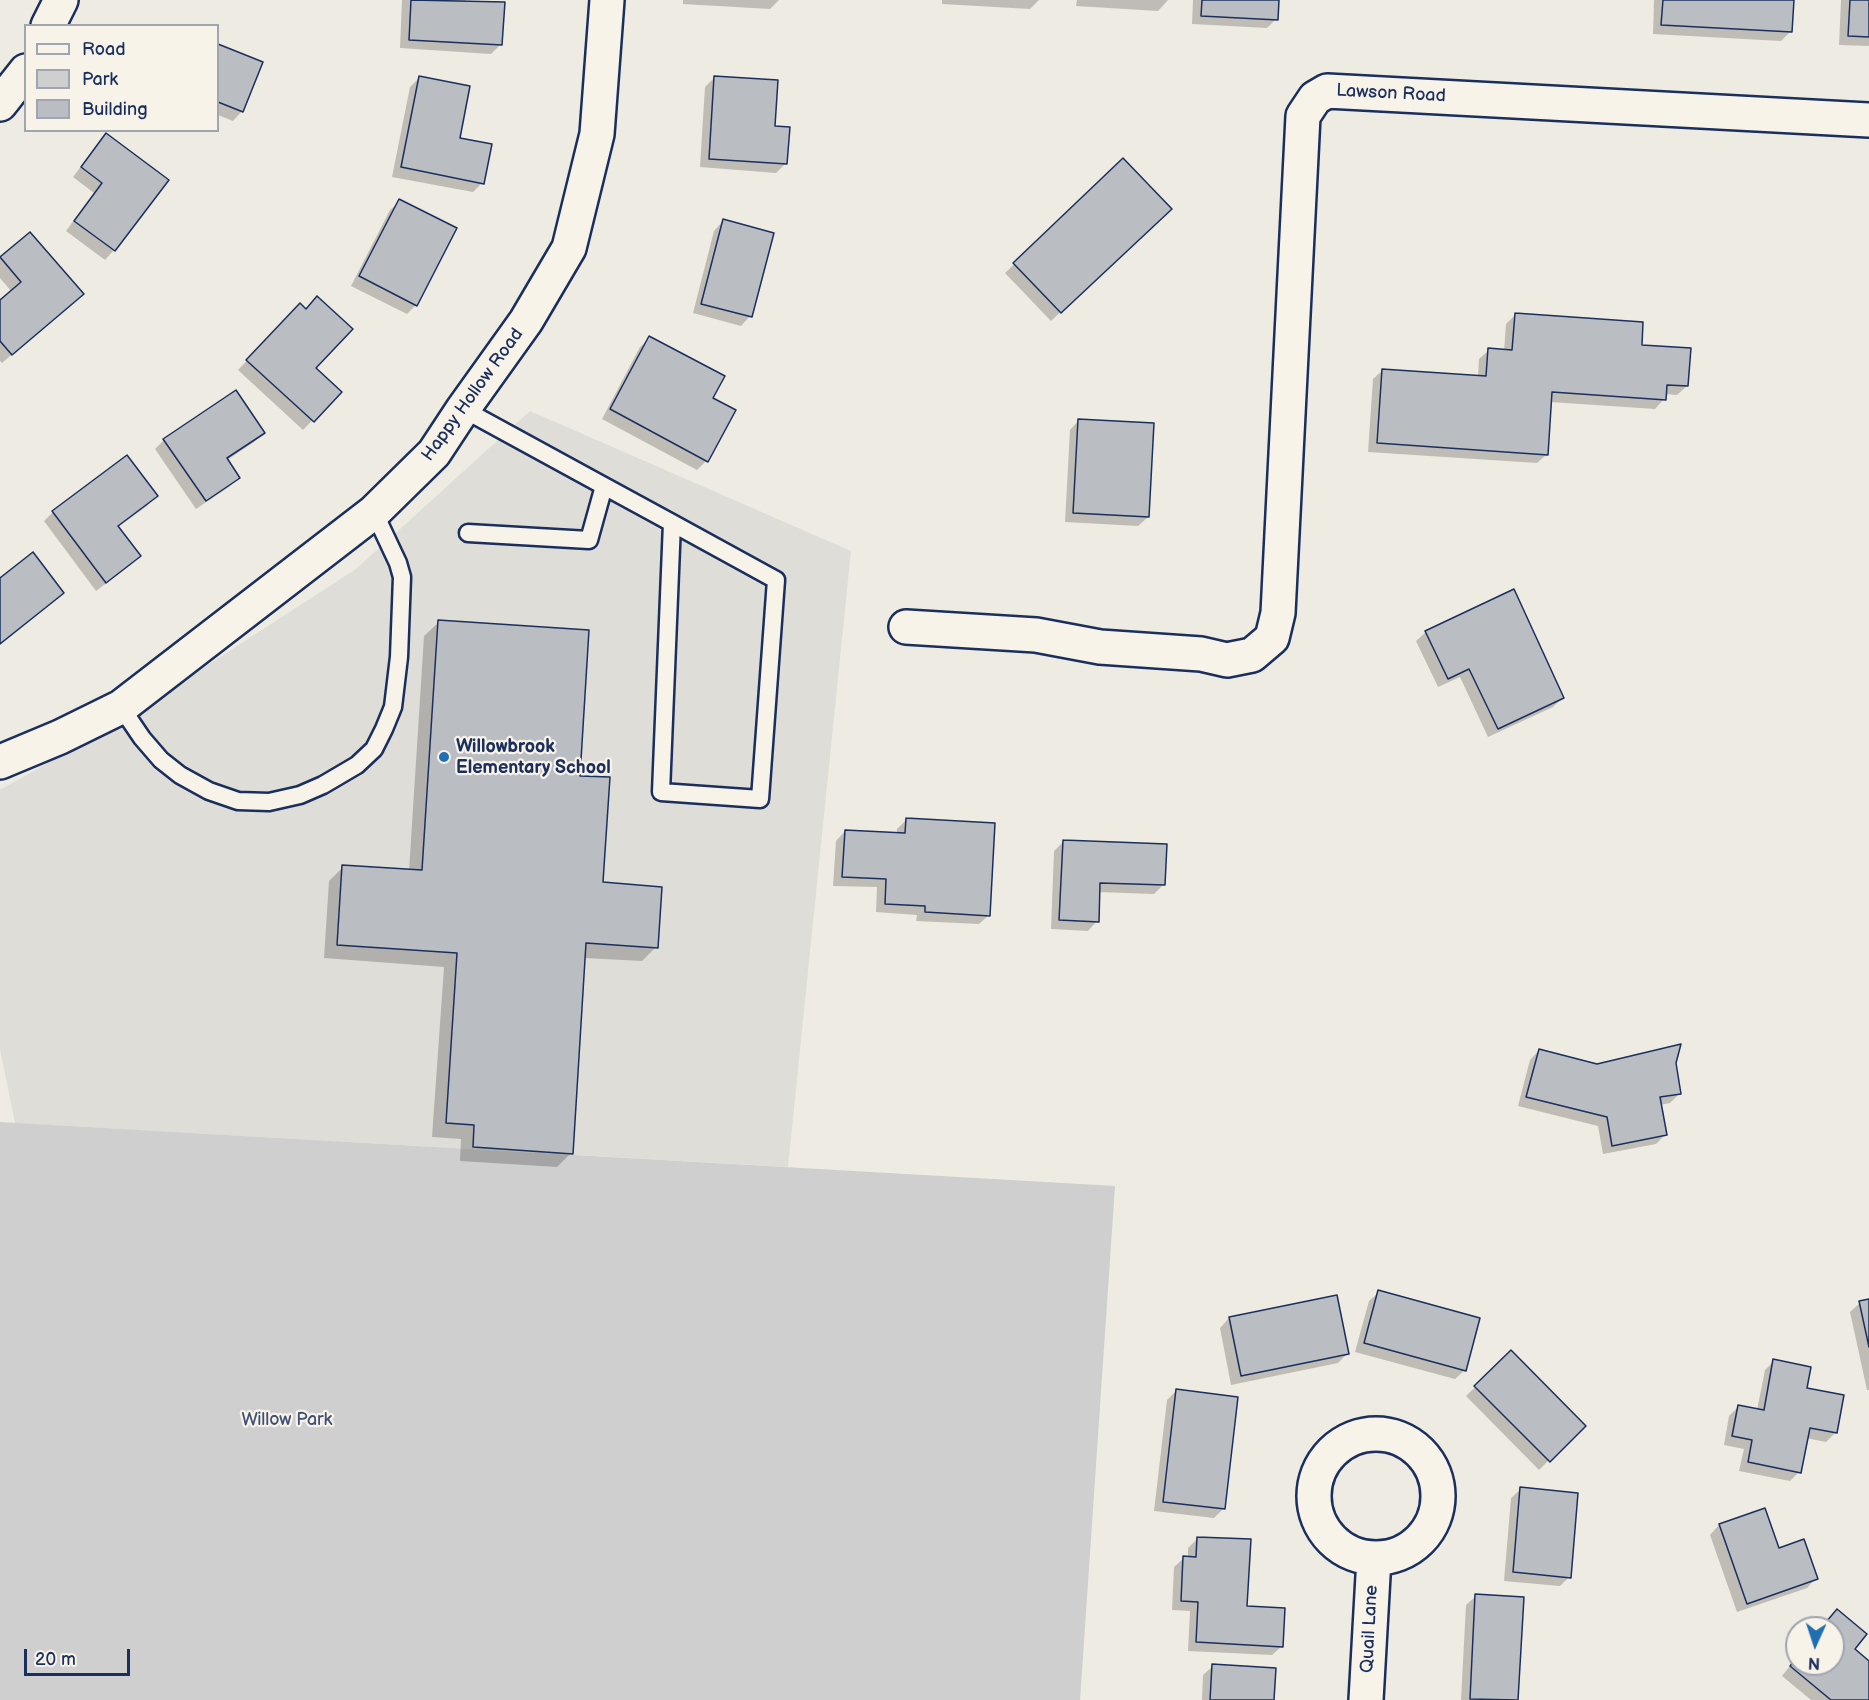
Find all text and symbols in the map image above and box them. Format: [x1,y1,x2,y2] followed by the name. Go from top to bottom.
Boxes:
[24,24,219,132] legend
[82,39,126,60] text: Road
[82,69,118,90] text: Park
[1336,80,1446,108] street label: Lawson Road
[82,99,148,120] text: Building
[418,324,528,466] street label: Happy Hollow Road
[456,736,611,778] place label: Willowbrook Elementary School
[437,750,451,764] marker: Willowbrook Elementary School
[242,1409,332,1431] park label: Willow Park
[1357,1584,1383,1674] street label: Quail Lane
[1785,1616,1845,1676] north arrow
[27,1637,134,1675] scale bar
[35,1649,76,1670] text: 20 m
[1808,1653,1821,1672] text: N

